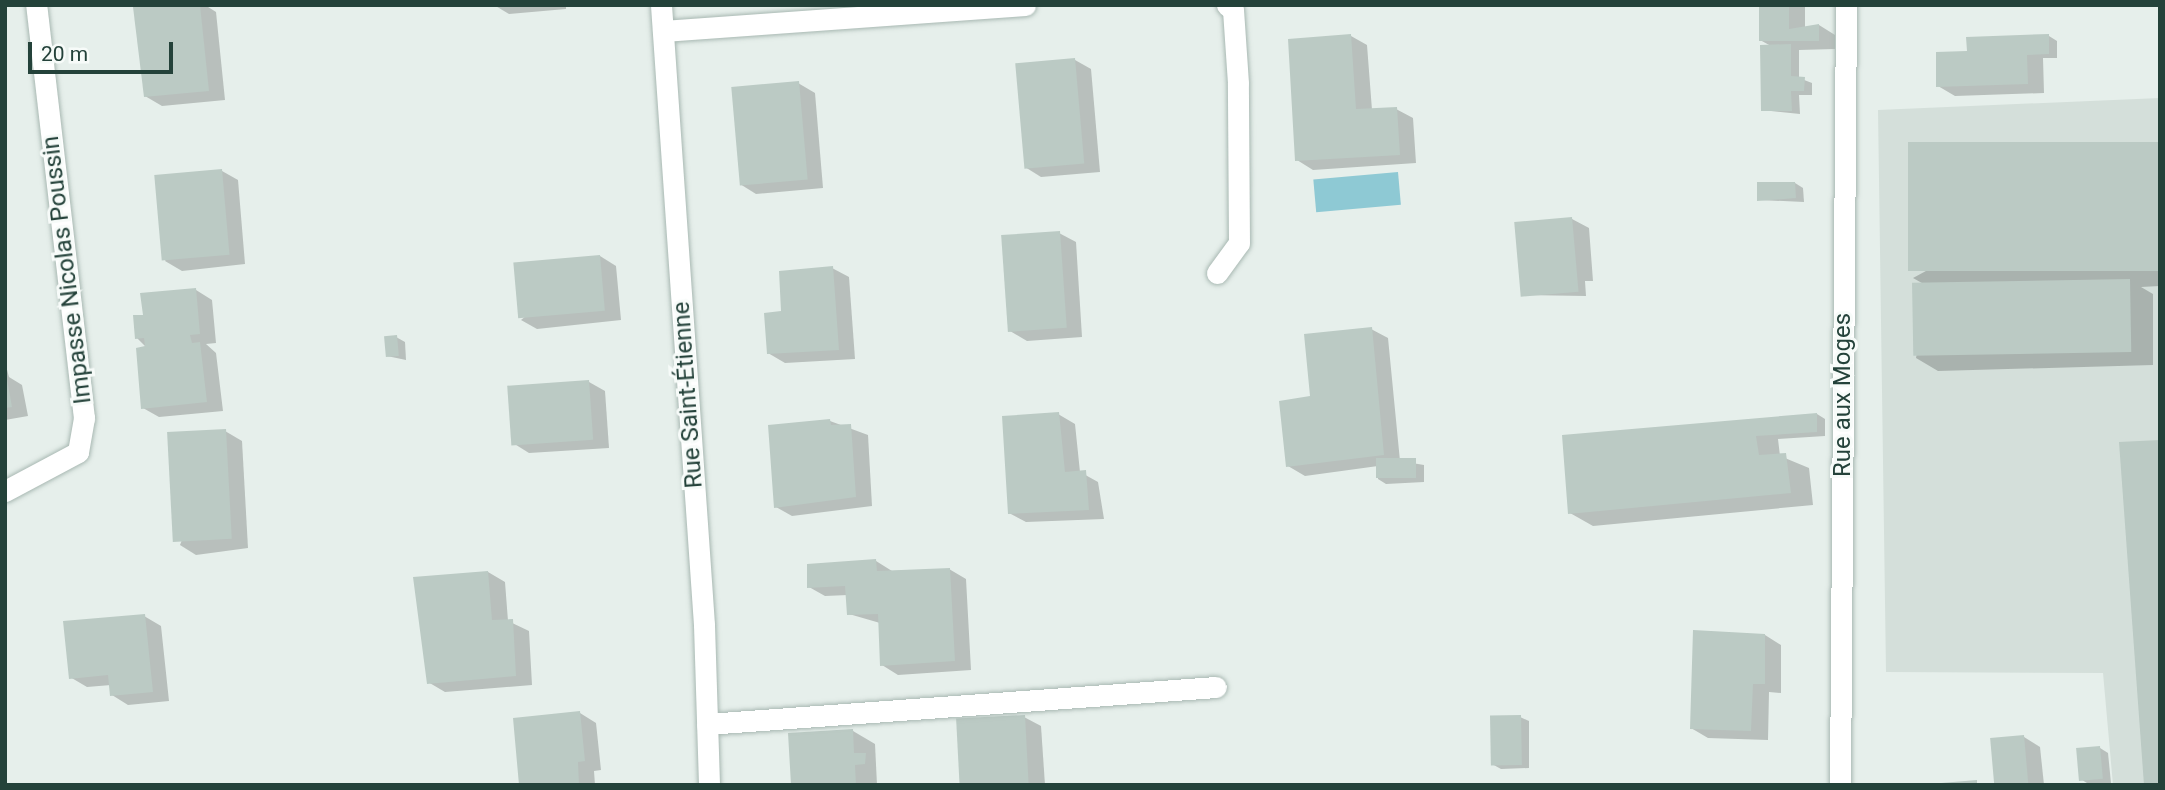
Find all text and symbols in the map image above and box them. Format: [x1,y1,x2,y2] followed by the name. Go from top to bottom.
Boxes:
[32,28,177,72] scale bar
[41,42,88,66] text: 20 m
[36,134,98,406] street label: Impasse Nicolas Poussin
[667,301,709,489] street label: Rue Saint-Étienne
[1829,313,1857,477] street label: Rue aux Moges

